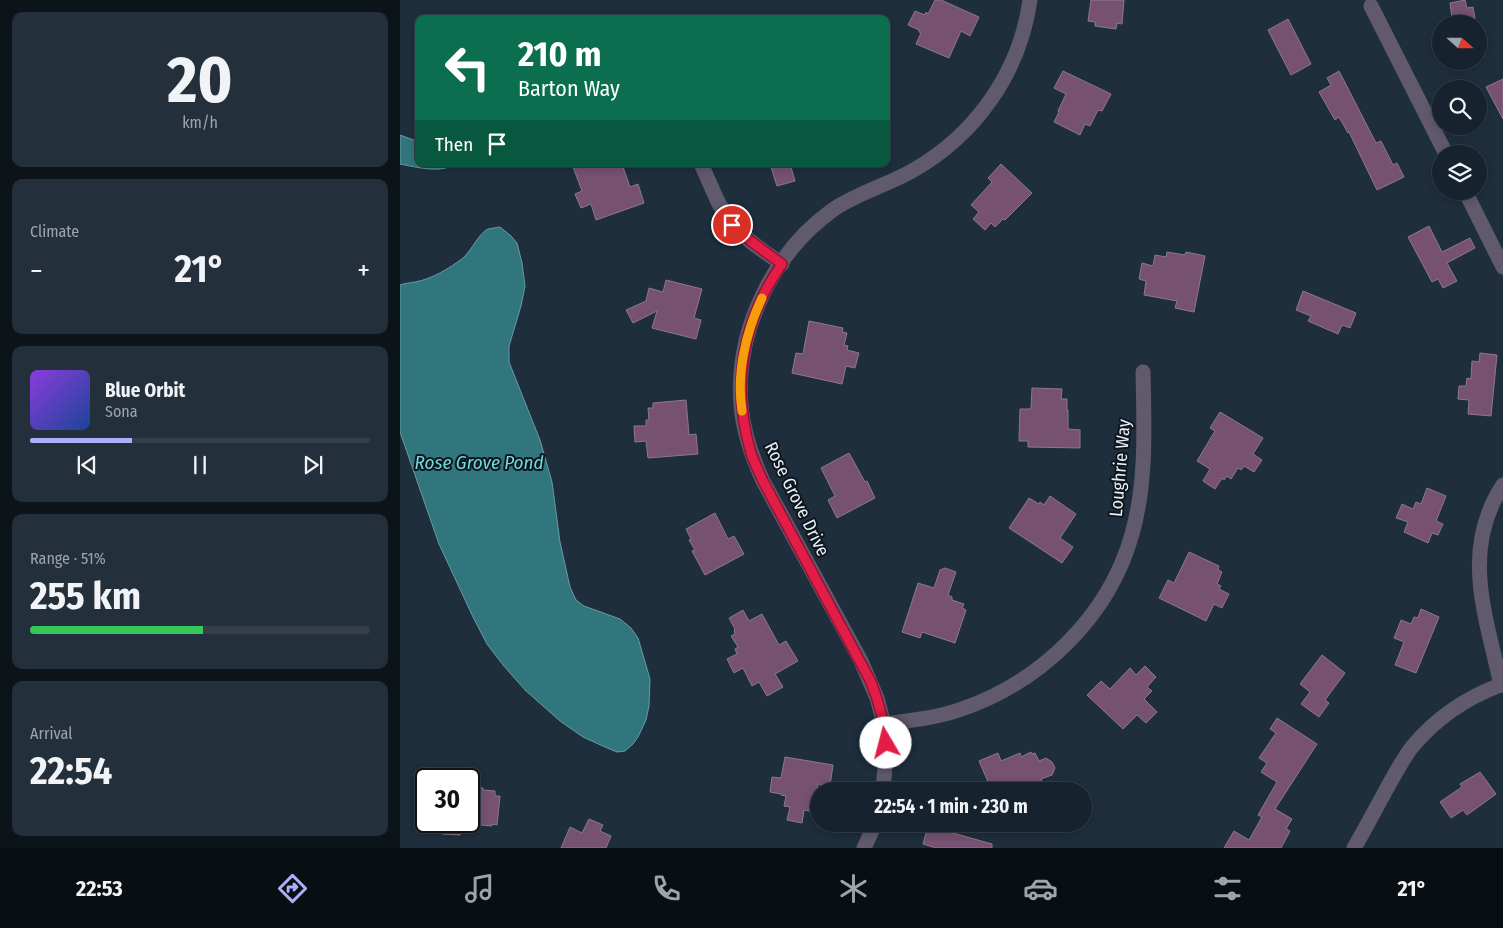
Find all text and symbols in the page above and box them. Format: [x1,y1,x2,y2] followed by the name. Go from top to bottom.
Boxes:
[1432,15,1488,70] north arrow
[1432,15,1487,200] map controls
[518,33,602,75] text: 210 m
[435,35,500,100] icon: left
[167,41,233,119] text: 20
[518,75,620,102] text: Barton Way
[1432,80,1487,135] button: search
[182,113,218,132] text: km/h
[483,130,511,158] icon: arrive
[435,133,473,156] text: Then
[1432,145,1487,200] button: layers
[711,204,753,246] pin
[718,211,746,239] icon: arrive
[30,222,79,241] text: Climate
[175,246,225,292] text: 21°
[30,254,43,287] text: −
[357,254,370,287] text: +
[105,379,185,402] text: Blue Orbit
[105,402,138,421] text: Sona
[1105,418,1135,518] street label: Loughrie Way
[760,438,834,560] street label: Rose Grove Drive
[73,451,101,479] icon: previous
[186,451,214,479] icon: pause
[299,451,327,479] icon: next
[414,451,544,474] water label: Rose Grove Pond
[30,549,106,568] text: Range · 51%
[30,573,141,619] text: 255 km
[859,716,911,768] position arrow
[30,724,72,743] text: Arrival
[30,748,112,794] text: 22:54
[415,768,480,833] speed limit sign: 30
[874,795,1028,818] text: 22:54 · 1 min · 230 m
[275,871,310,906] icon: directions
[462,871,497,906] icon: music
[649,871,684,906] icon: phone
[836,871,871,906] icon: climate
[1023,871,1058,906] icon: car
[1210,871,1245,906] icon: filters
[76,875,123,902] text: 22:53
[1397,875,1427,902] text: 21°

